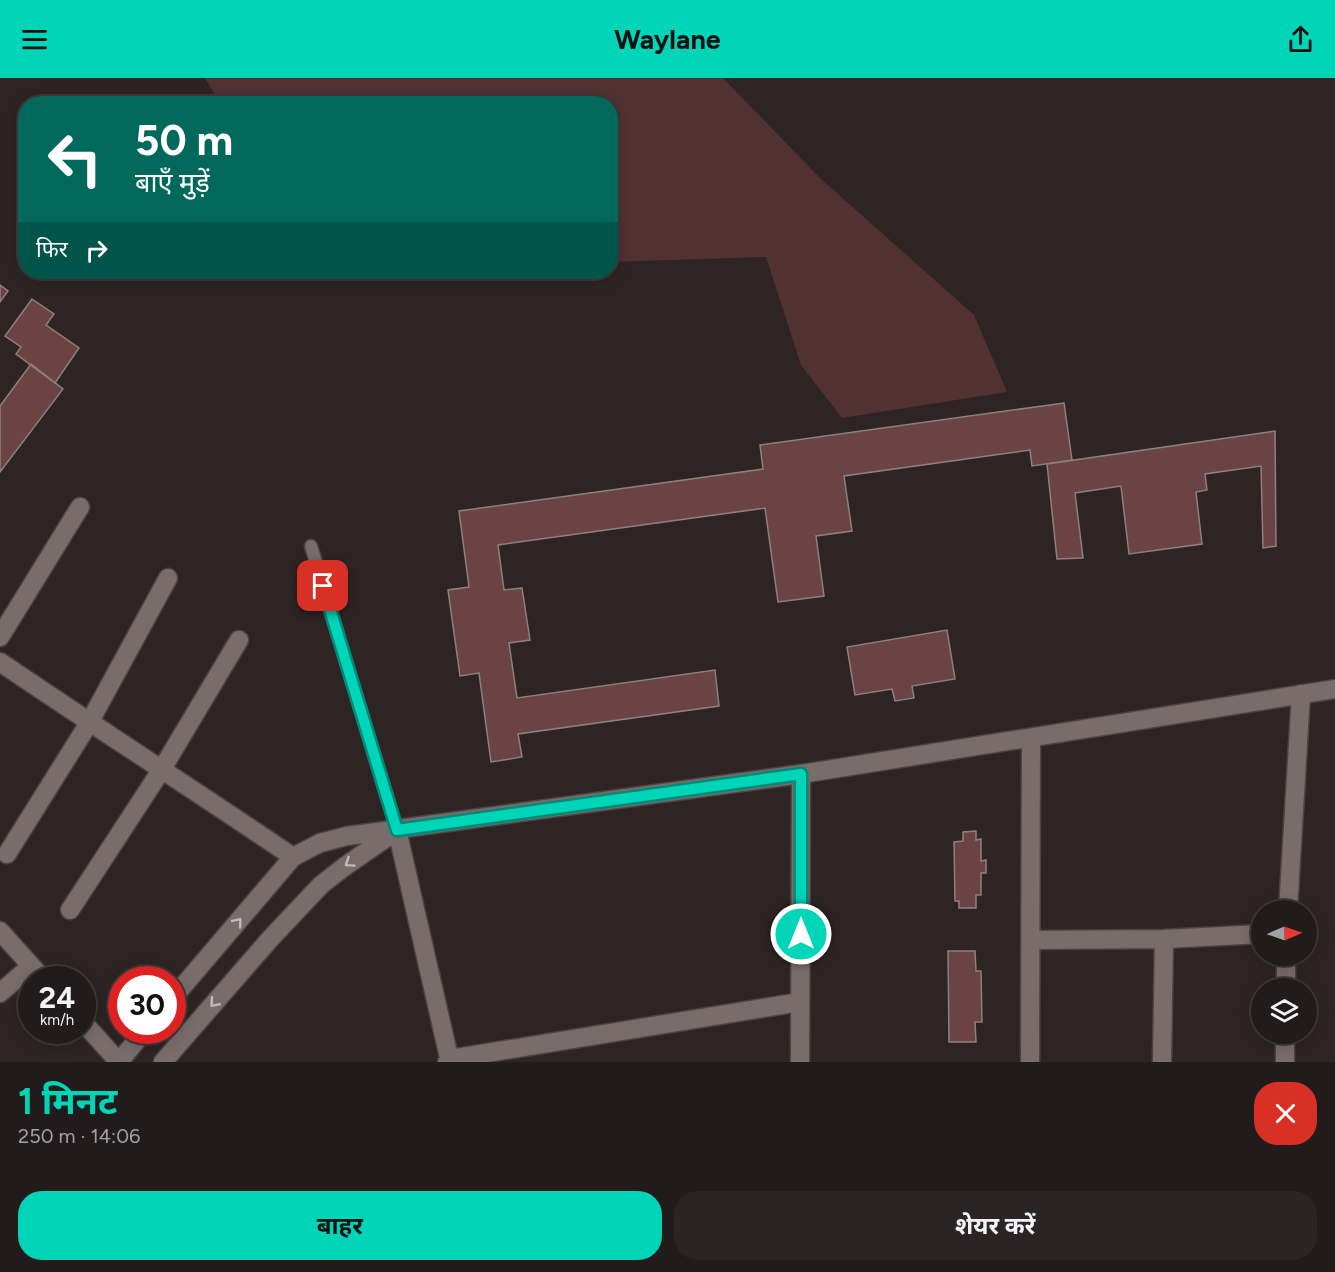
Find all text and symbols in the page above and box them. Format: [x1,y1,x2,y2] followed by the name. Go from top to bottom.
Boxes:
[18,23,51,56] icon: menu
[614,23,721,56] text: Waylane
[1284,23,1317,56] icon: share
[135,115,233,166] text: 50 m
[36,120,114,198] icon: left
[135,166,210,199] text: बाएँ मुड़ें
[80,234,113,267] icon: right
[36,236,68,263] text: फिर
[297,560,348,611] pin
[306,569,339,602] icon: arrive
[345,856,355,868] one-way arrow
[1251,900,1317,966] north arrow
[1251,900,1317,1044] map controls
[769,902,833,966] position arrow
[230,918,241,929] one-way arrow
[108,966,186,1044] speed limit sign: 30
[1251,978,1317,1044] button: layers
[39,979,75,1016] text: 24
[210,996,221,1007] one-way arrow
[40,1011,74,1029] text: km/h
[18,1080,117,1123] text: 1 मिनट
[1254,1082,1317,1145] button: close
[18,1124,140,1148] text: 250 m · 14:06
[18,1191,662,1260] button: बाहर
[674,1191,1317,1260] button: शेयर करें

